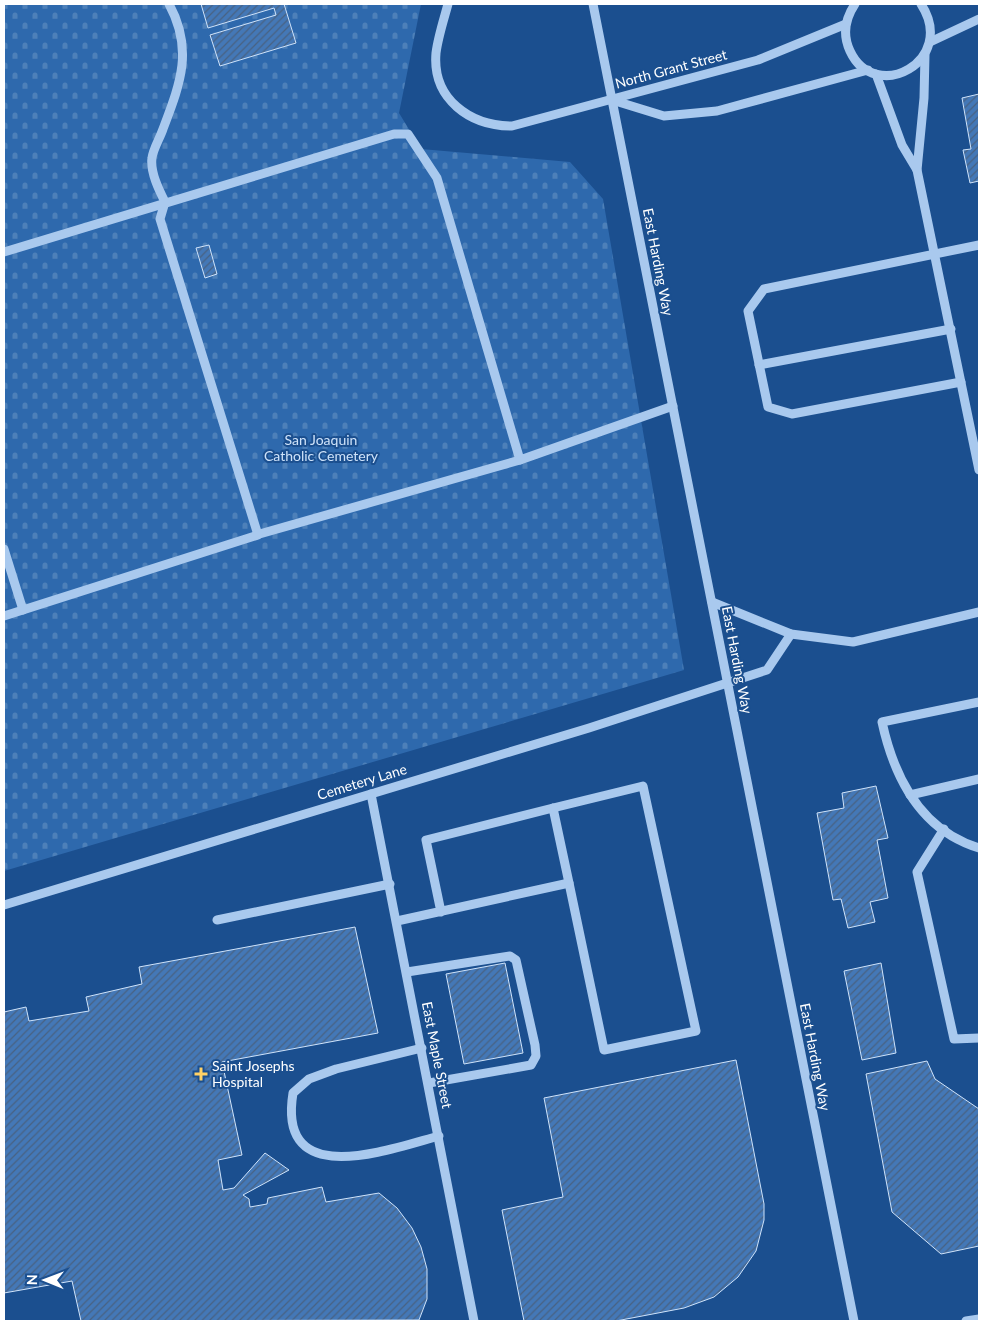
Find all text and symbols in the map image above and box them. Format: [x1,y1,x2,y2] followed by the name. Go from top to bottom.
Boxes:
[613,45,729,92] street label: North Grant Street
[640,207,677,318] street label: East Harding Way
[264,431,379,464] park label: San Joaquin Catholic Cemetery
[719,605,756,716] street label: East Harding Way
[315,760,409,803] street label: Cemetery Lane
[419,1000,456,1110] street label: East Maple Street
[797,1002,834,1113] street label: East Harding Way
[212,1057,295,1090] place label: Saint Josephs Hospital
[194,1067,208,1081] marker: Saint Josephs Hospital
[20,1255,70,1305] north arrow
[23,1274,40,1285] text: N

